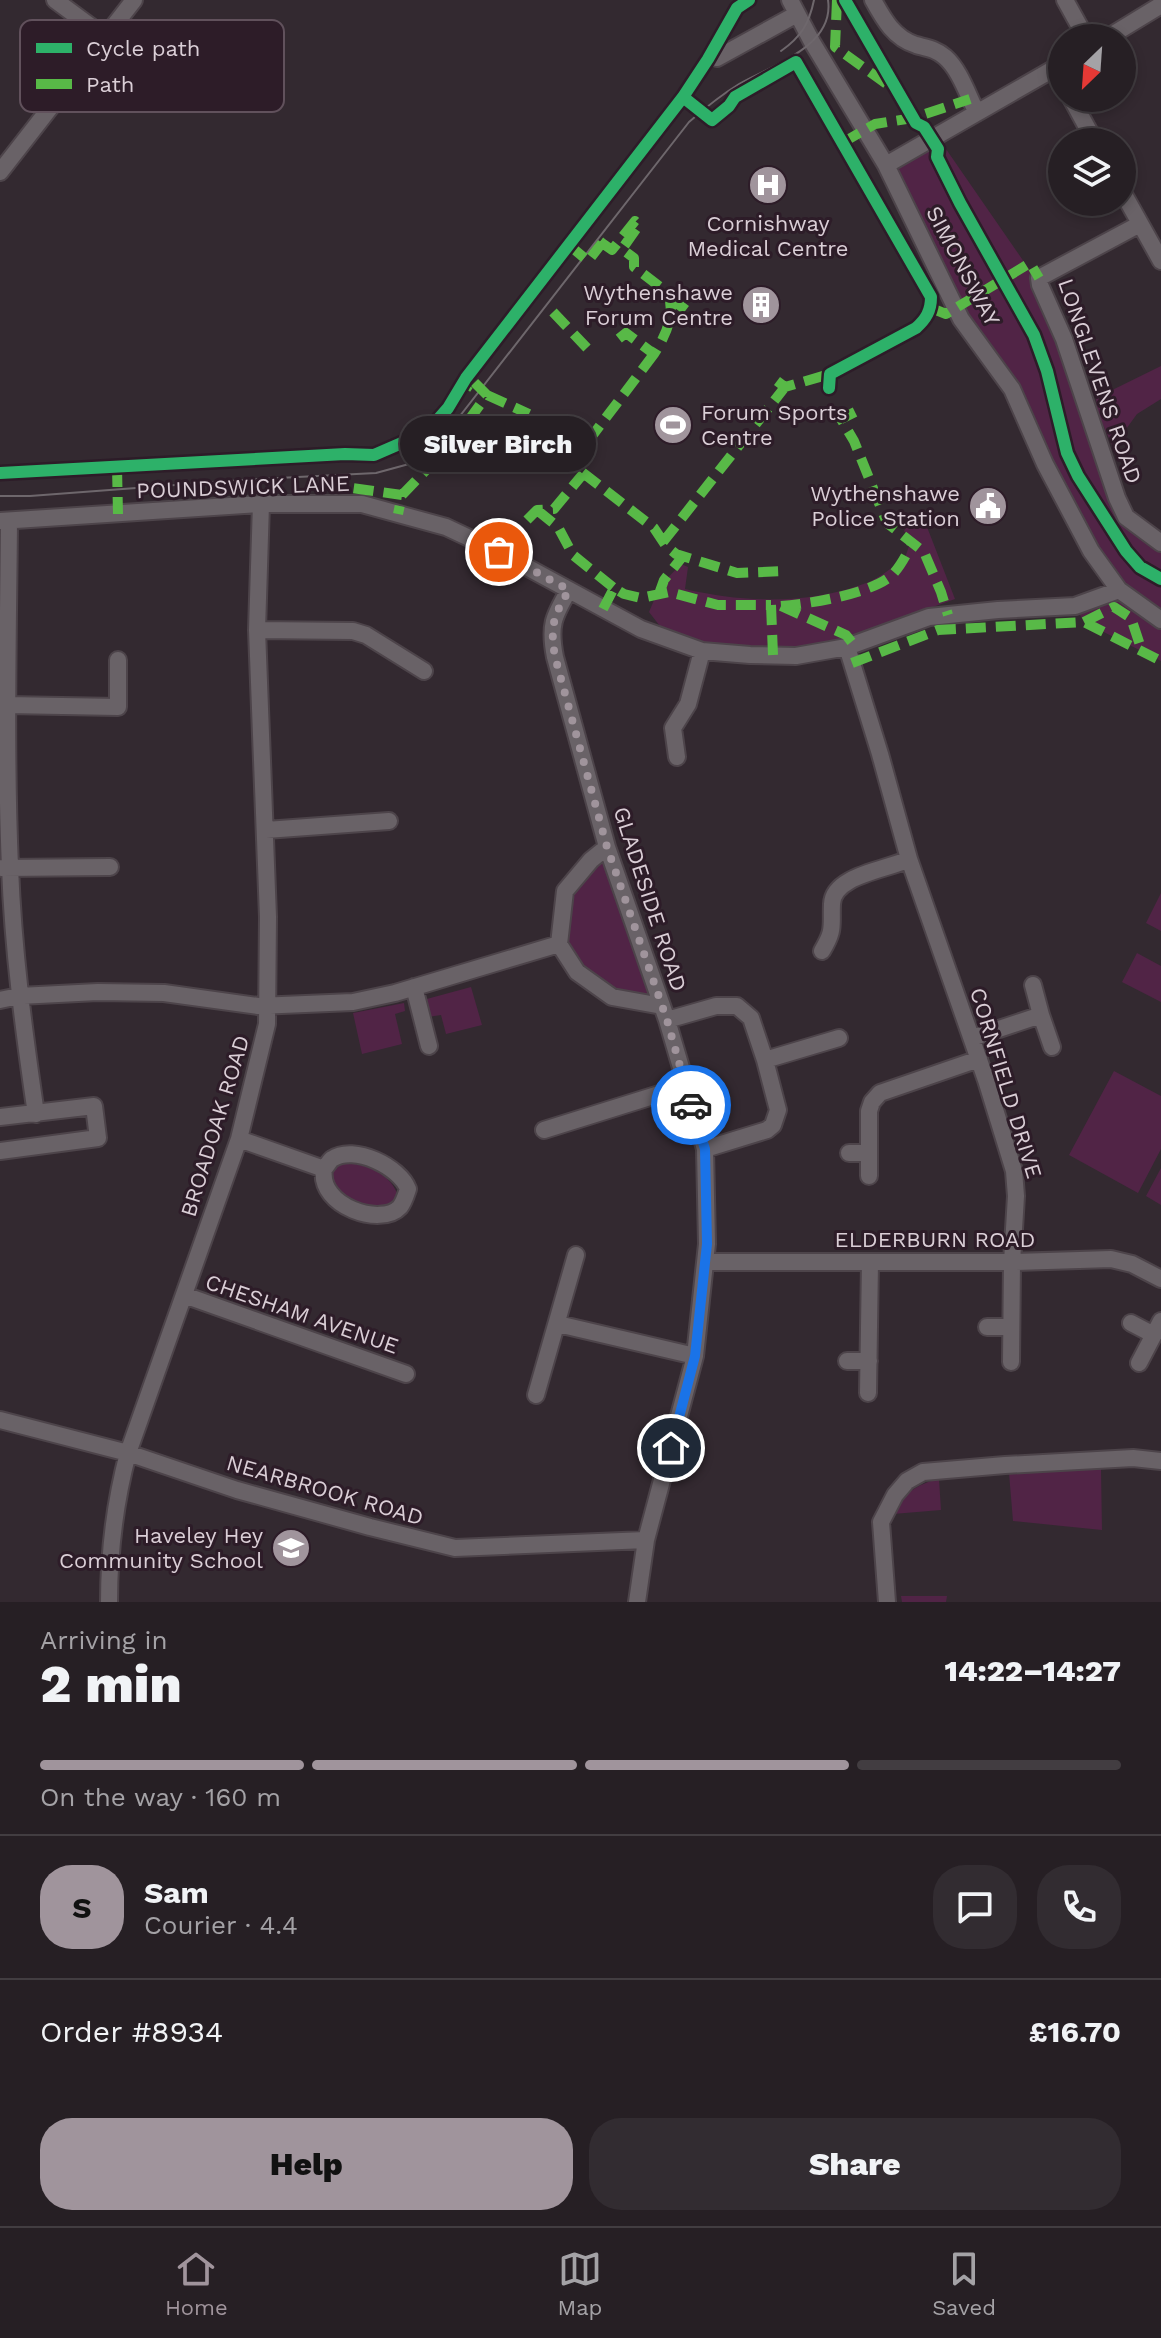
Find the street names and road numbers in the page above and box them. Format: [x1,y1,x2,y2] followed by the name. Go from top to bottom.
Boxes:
[921,202,1005,330] street label: SIMONSWAY
[1053,275,1147,487] street label: LONGLEVENS ROAD
[136,471,350,503] street label: POUNDSWICK LANE
[608,804,692,994] street label: GLADESIDE ROAD
[965,985,1047,1181] street label: CORNFIELD DRIVE
[176,1032,254,1220] street label: BROADOAK ROAD
[835,1227,1035,1252] street label: ELDERBURN ROAD
[202,1269,402,1359] street label: CHESHAM AVENUE
[224,1450,426,1530] street label: NEARBROOK ROAD

